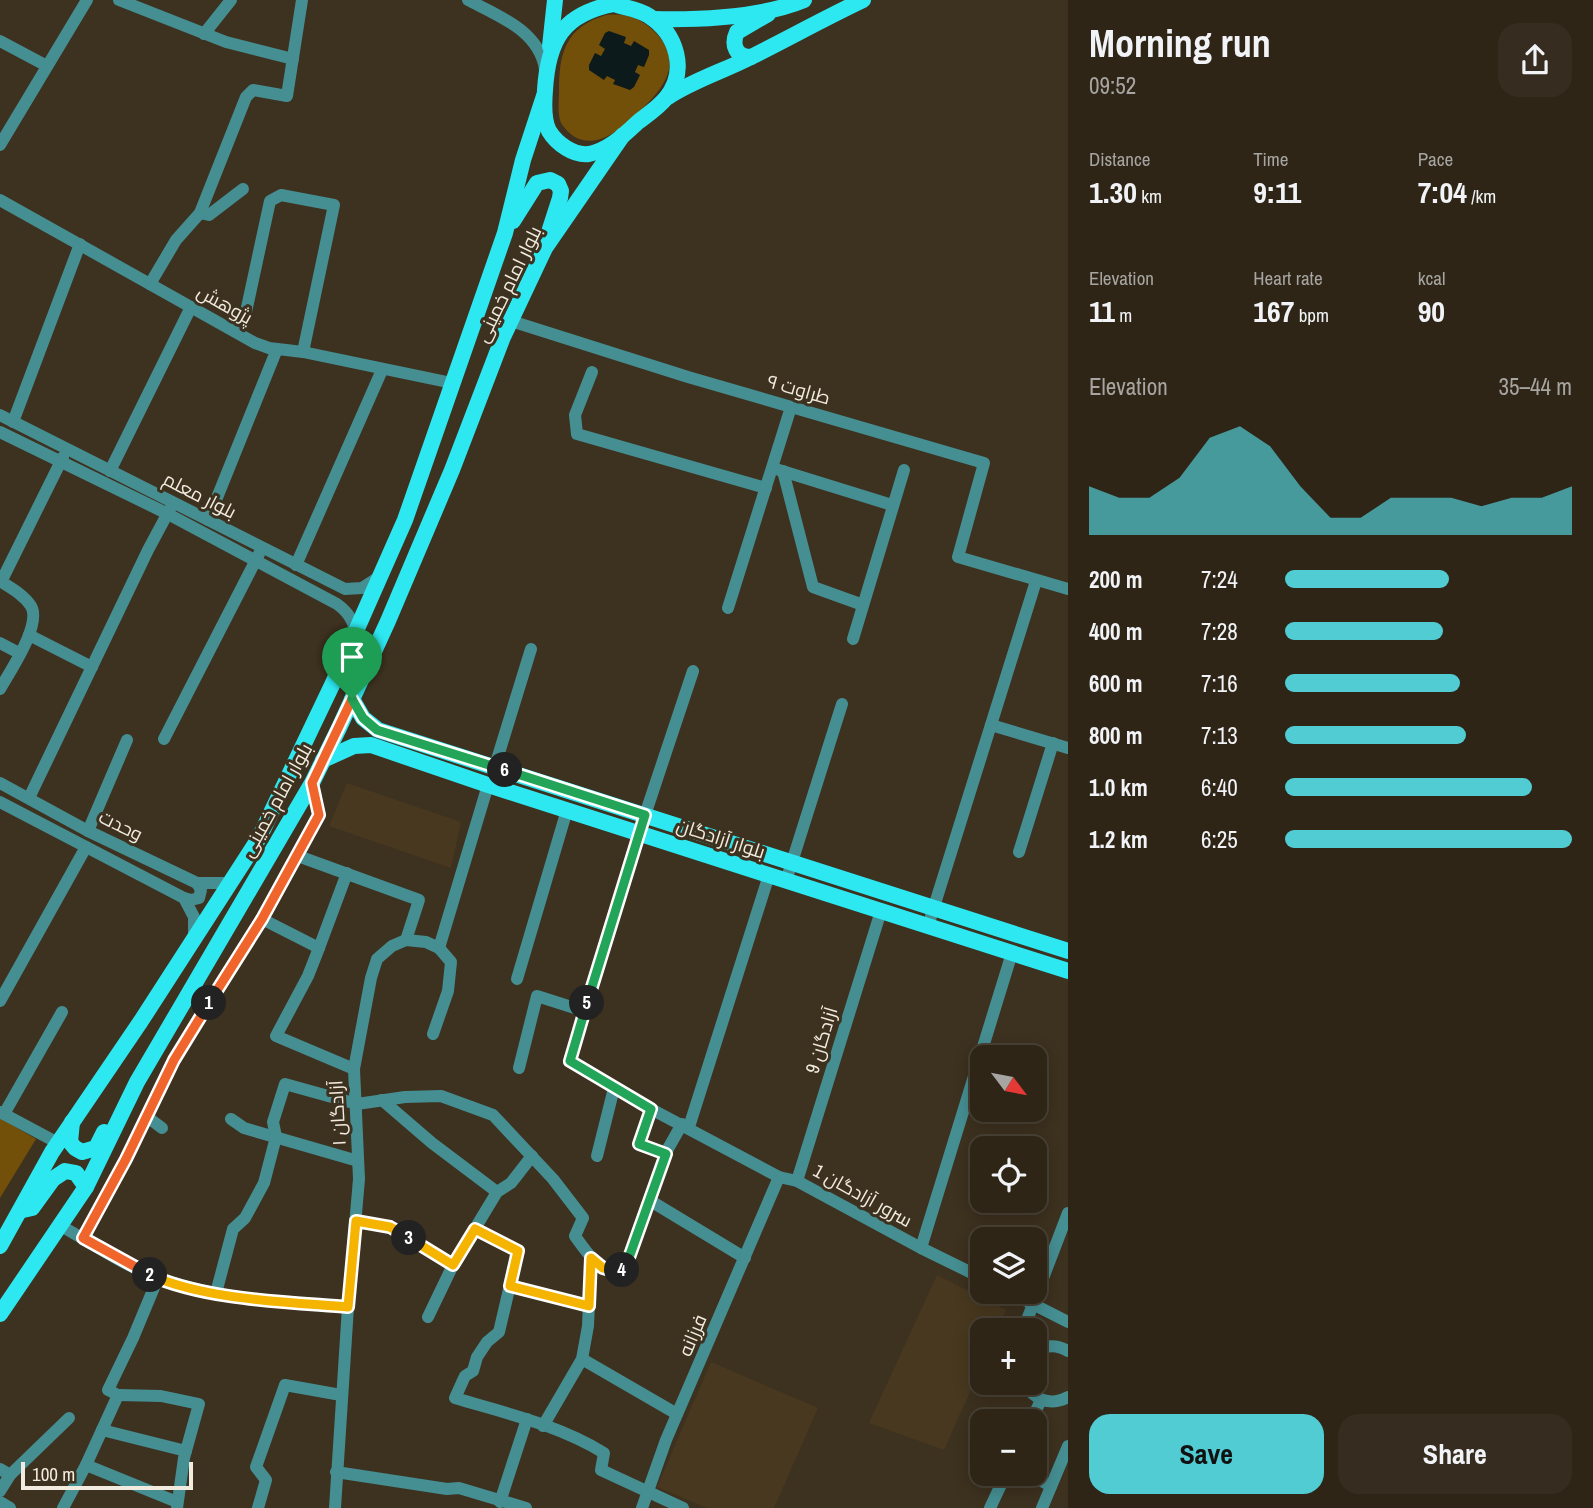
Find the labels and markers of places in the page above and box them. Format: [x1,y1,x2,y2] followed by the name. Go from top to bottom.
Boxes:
[322,627,382,699] pin
[488,752,522,788] pin: 6
[192,986,227,1020] pin: 1
[570,986,604,1020] pin: 5
[392,1220,426,1256] pin: 3
[604,1252,640,1288] pin: 4
[132,1258,168,1292] pin: 2

